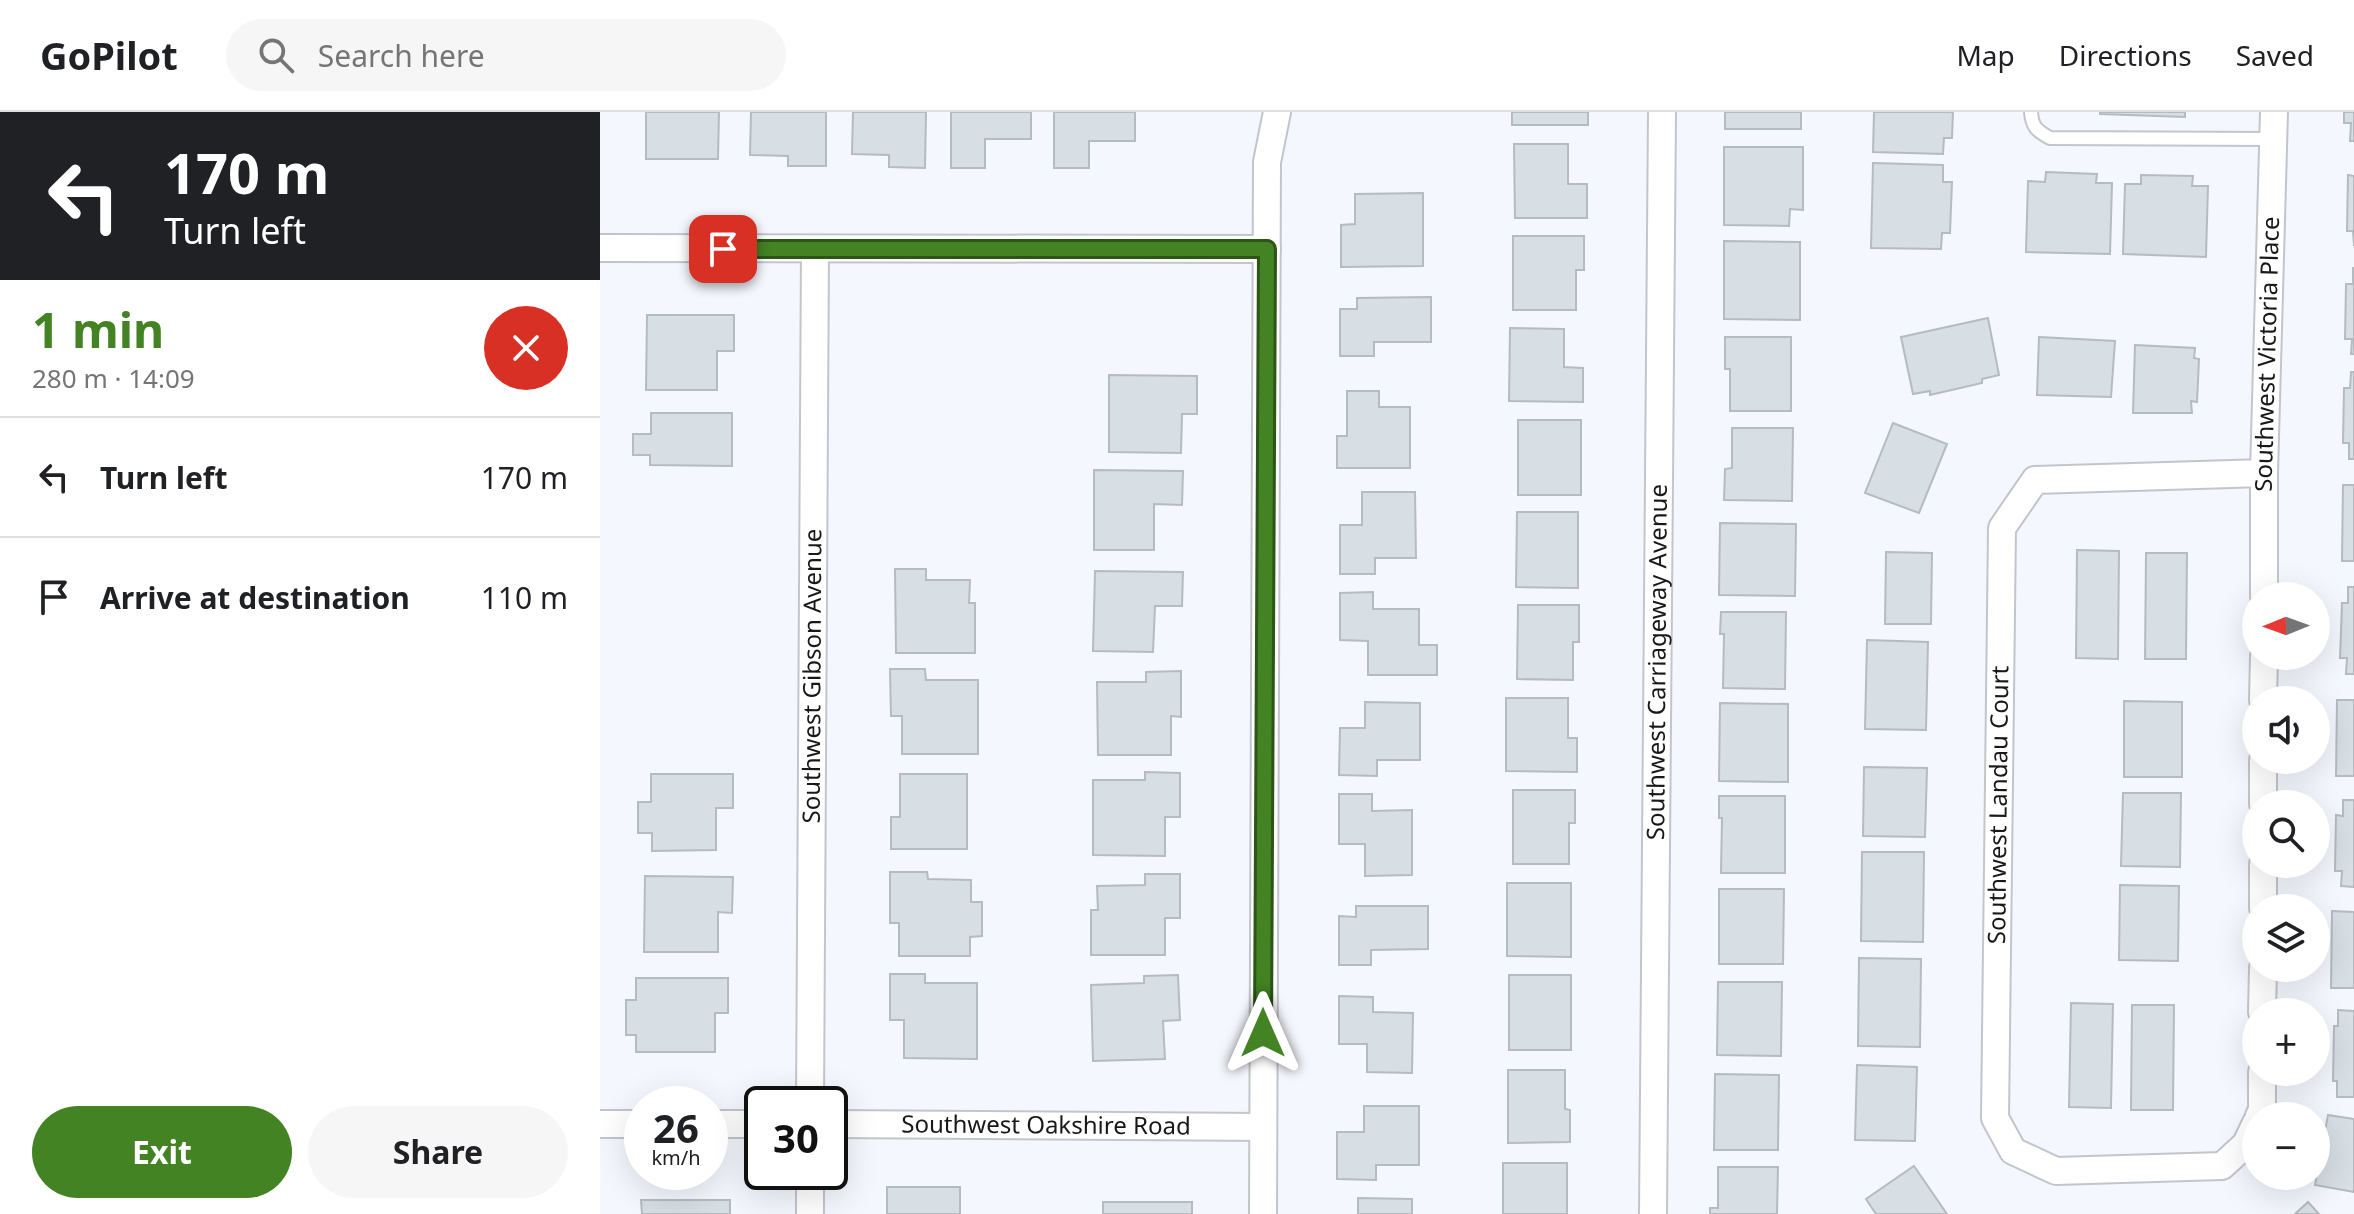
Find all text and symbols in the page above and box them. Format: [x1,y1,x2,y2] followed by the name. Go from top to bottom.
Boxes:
[226,19,786,91] search box
[40,29,178,81] text: GoPilot
[254,33,298,77] icon: search
[318,35,485,76] text: Search here
[1956,36,2015,74] text: Map
[2059,36,2192,74] text: Directions
[2236,36,2314,74] text: Saved
[164,134,329,210] text: 170 m
[32,144,136,248] icon: left
[164,206,306,255] text: Turn left
[689,215,757,283] pin
[2246,216,2286,492] street label: Southwest Victoria Place
[701,227,745,271] icon: arrive
[32,297,164,362] text: 1 min
[484,306,568,390] button: close
[32,360,195,396] text: 280 m · 14:09
[32,455,76,499] icon: left
[100,457,228,498] text: Turn left
[481,457,568,498] text: 170 m
[1638,484,1674,840] street label: Southwest Carriageway Avenue
[794,528,828,824] street label: Southwest Gibson Avenue
[32,575,76,619] icon: arrive
[100,577,410,618] text: Arrive at destination
[481,577,568,618] text: 110 m
[2242,582,2330,670] north arrow
[2242,582,2330,1190] map controls
[1979,665,2015,944] street label: Southwest Landau Court
[2242,686,2330,774] button: sound
[2242,790,2330,878] button: search
[2242,894,2330,982] button: layers
[1221,991,1305,1075] position arrow
[2242,998,2330,1086] button: +
[744,1086,848,1190] speed limit sign: 30
[653,1100,699,1155] text: 26
[2242,1102,2330,1190] button: −
[32,1106,292,1198] button: Exit
[308,1106,568,1198] button: Share
[901,1106,1191,1141] street label: Southwest Oakshire Road
[651,1144,701,1171] text: km/h

